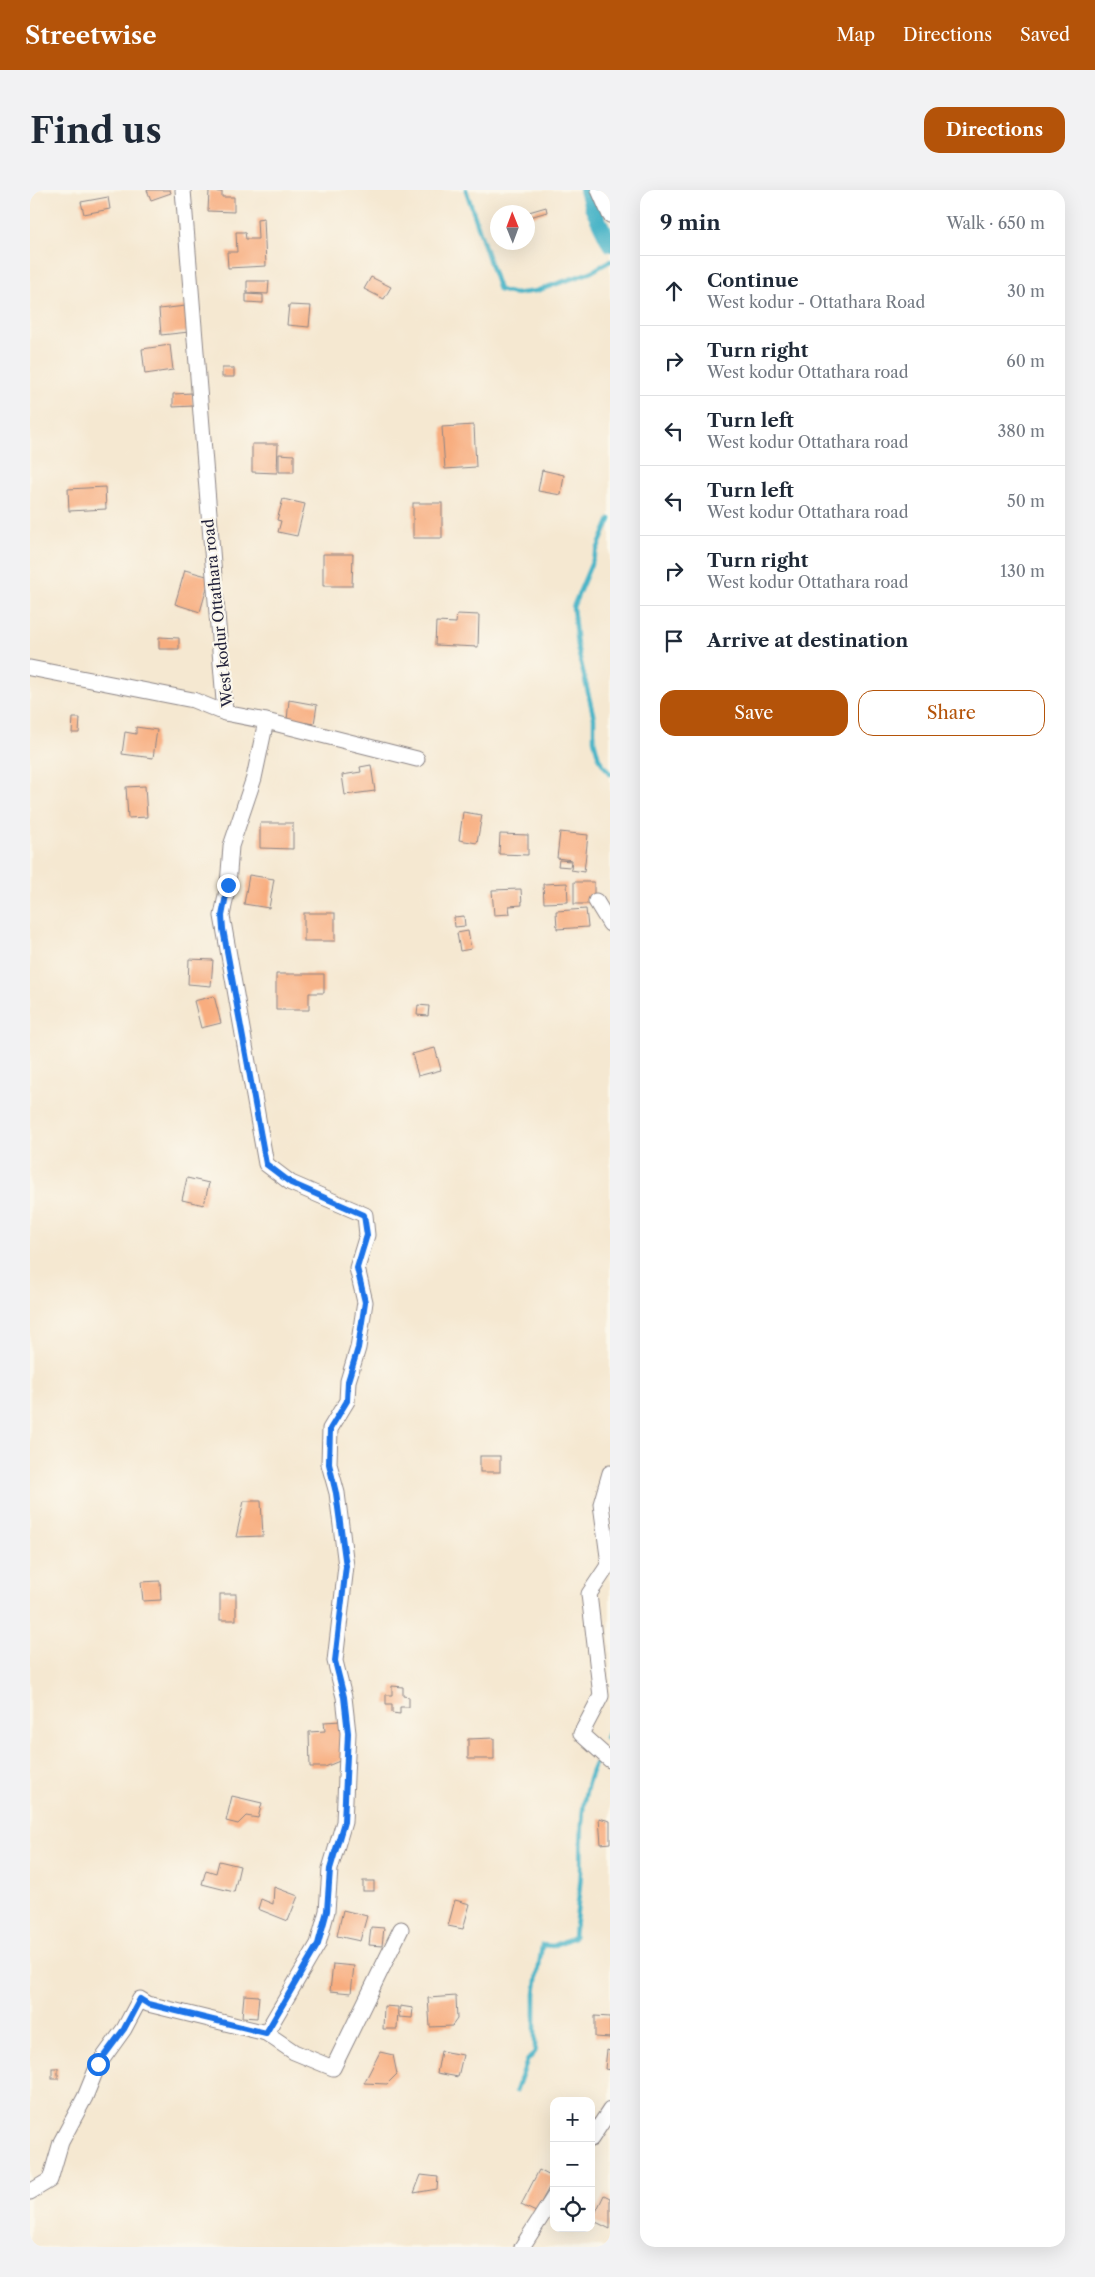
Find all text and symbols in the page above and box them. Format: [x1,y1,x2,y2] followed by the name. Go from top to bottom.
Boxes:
[25,21,157,50] text: Streetwise
[836,24,875,46] text: Map
[903,24,992,46] text: Directions
[1020,24,1070,46] text: Saved
[924,107,1065,153] button: Directions
[30,109,162,152] text: Find us
[490,205,535,250] north arrow
[660,210,721,235] text: 9 min
[946,213,1045,233] text: Walk · 650 m
[707,269,799,292] text: Continue
[660,277,688,305] icon: ahead
[1007,281,1045,301] text: 30 m
[707,292,925,312] text: West kodur - Ottathara Road
[707,339,808,362] text: Turn right
[660,347,688,375] icon: right
[1006,351,1045,371] text: 60 m
[707,362,909,382] text: West kodur Ottathara road
[707,409,794,432] text: Turn left
[660,417,688,445] icon: left
[997,421,1045,441] text: 380 m
[707,432,909,452] text: West kodur Ottathara road
[707,479,794,502] text: Turn left
[660,487,688,515] icon: left
[1007,491,1045,511] text: 50 m
[707,502,909,522] text: West kodur Ottathara road
[198,518,237,709] street label: West kodur Ottathara road
[707,549,808,572] text: Turn right
[660,557,688,585] icon: right
[1000,561,1045,581] text: 130 m
[707,572,909,592] text: West kodur Ottathara road
[660,627,688,655] icon: arrive
[707,629,908,652] text: Arrive at destination
[660,690,848,736] button: Save
[858,690,1045,736] button: Share
[217,874,240,897] route end
[87,2053,110,2076] route start
[550,2097,595,2232] map controls
[550,2097,595,2142] button: +
[550,2142,595,2187] button: −
[550,2187,595,2232] button: locate

